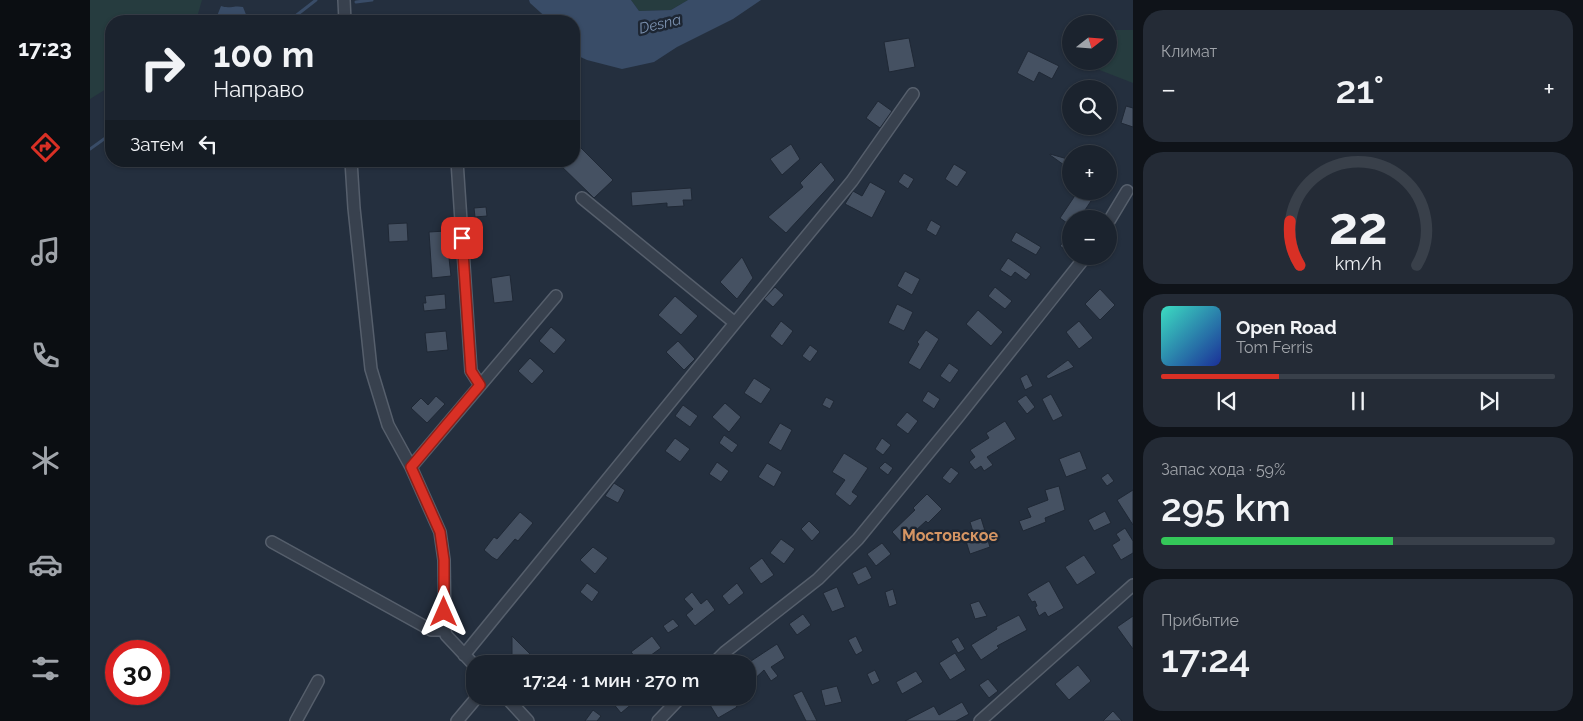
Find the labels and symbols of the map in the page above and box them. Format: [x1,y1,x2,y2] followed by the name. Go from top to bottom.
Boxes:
[637,10,683,38] water label: Desna
[1062,15,1118,70] north arrow
[441,217,483,259] pin
[902,526,998,545] district label: Мостовское
[417,585,469,637] position arrow
[105,640,170,705] speed limit sign: 30

